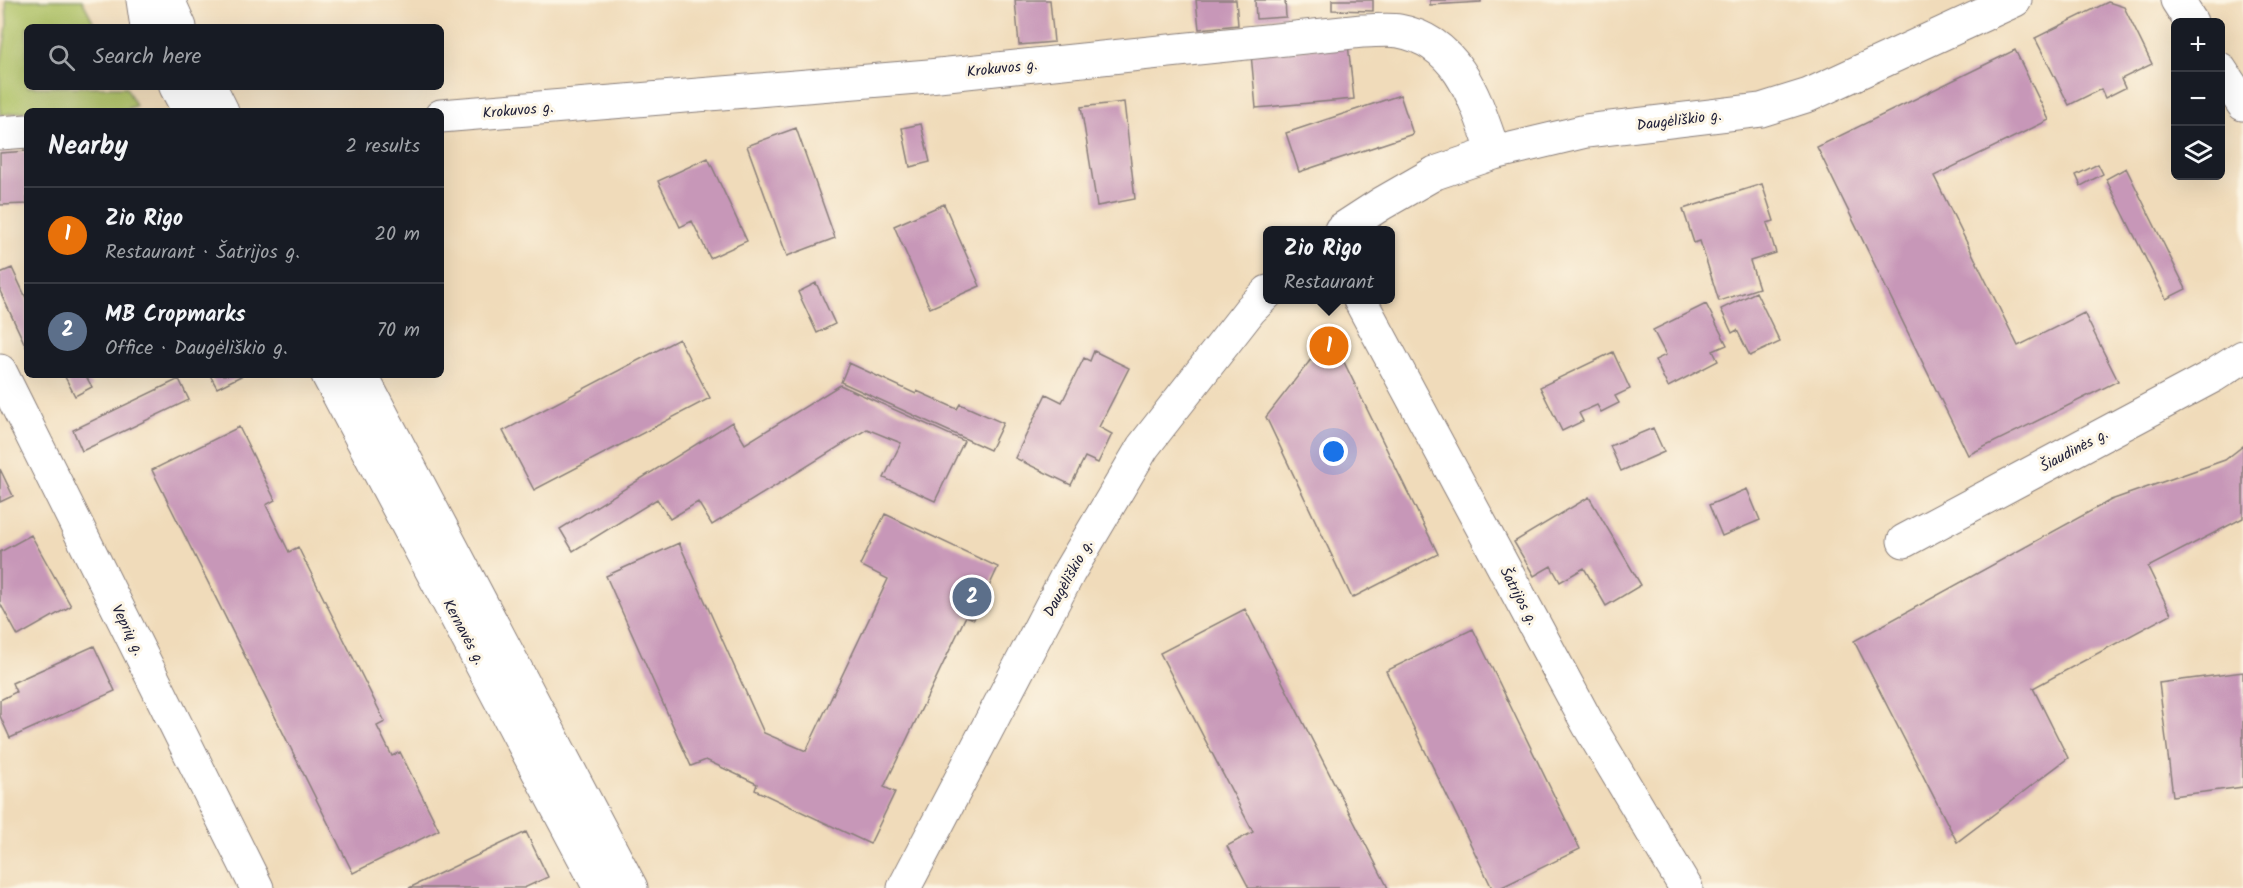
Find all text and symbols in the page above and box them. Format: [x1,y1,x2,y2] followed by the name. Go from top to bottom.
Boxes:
[2171,18,2225,180] map controls
[2171,18,2225,72] button: +
[24,24,444,90] search box
[93,40,201,75] text: Search here
[45,41,78,74] icon: search
[965,53,1039,85] street label: Krokuvos g.
[2171,72,2225,126] button: −
[482,96,555,126] street label: Krokuvos g.
[1635,104,1723,138] street label: Daugėliškio g.
[48,126,128,168] text: Nearby
[2171,126,2225,180] button: layers
[345,131,420,163] text: 2 results
[105,202,183,237] text: Zio Rigo
[64,219,71,251] text: 1
[374,219,420,251] text: 20 m
[1263,226,1395,304] popup
[1284,232,1362,267] text: Zio Rigo
[105,237,300,269] text: Restaurant · Šatrijos g.
[1284,267,1374,299] text: Restaurant
[105,298,246,333] text: MB Cropmarks
[62,315,73,347] text: 2
[377,315,420,347] text: 70 m
[1310,324,1348,368] pin: 1
[105,333,288,365] text: Office · Daugėliškio g.
[2036,423,2113,479] street label: Šiaudinės g.
[1319,437,1348,466] your location
[1038,535,1100,622] street label: Daugėliškio g.
[1493,563,1543,630] street label: Šatrijos g.
[952,574,992,620] pin: 2
[436,595,491,670] street label: Kernavės g.
[104,601,150,660] street label: Veprių g.

